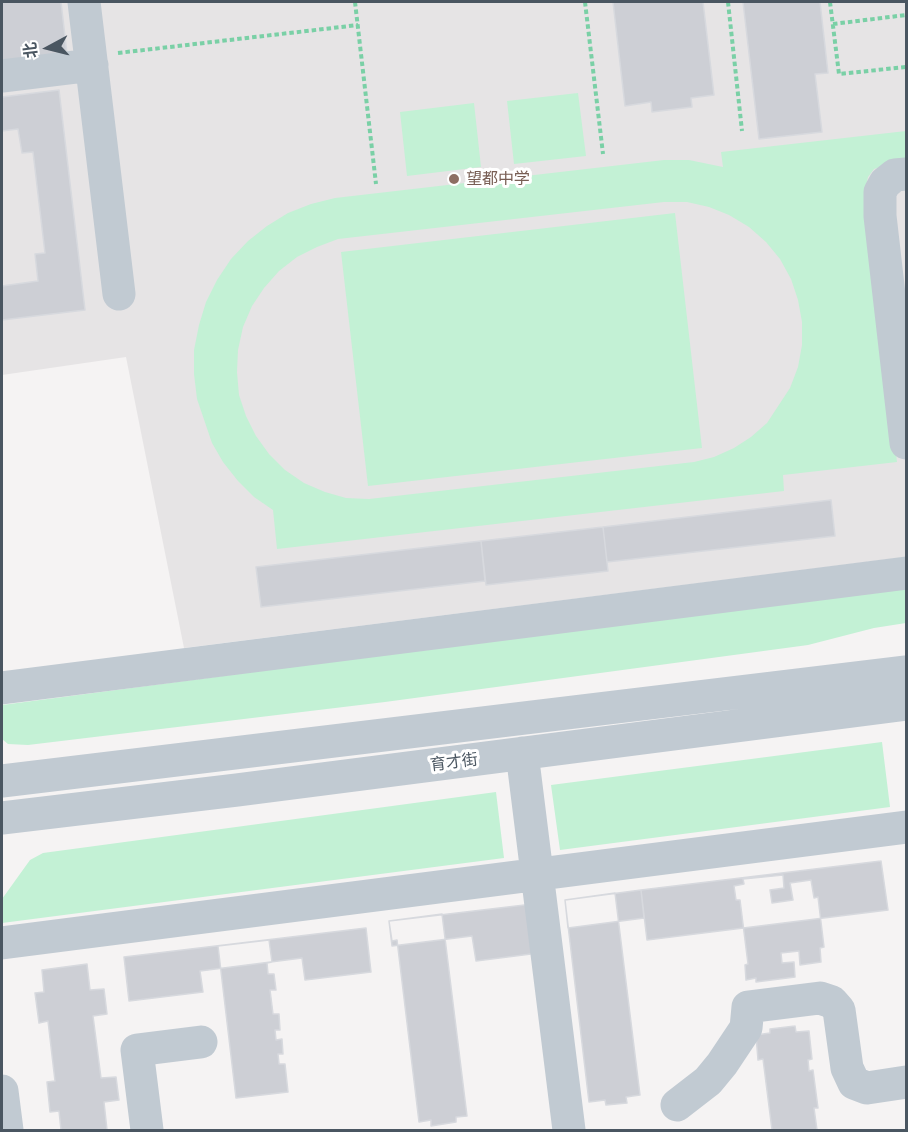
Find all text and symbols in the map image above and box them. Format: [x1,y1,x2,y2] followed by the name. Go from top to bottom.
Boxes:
[18,18,78,78] north arrow
[19,41,40,59] text: 北
[466,169,530,189] place label: 望都中学
[447,172,461,186] marker: 望都中学
[429,750,479,774] street label: 育才街

